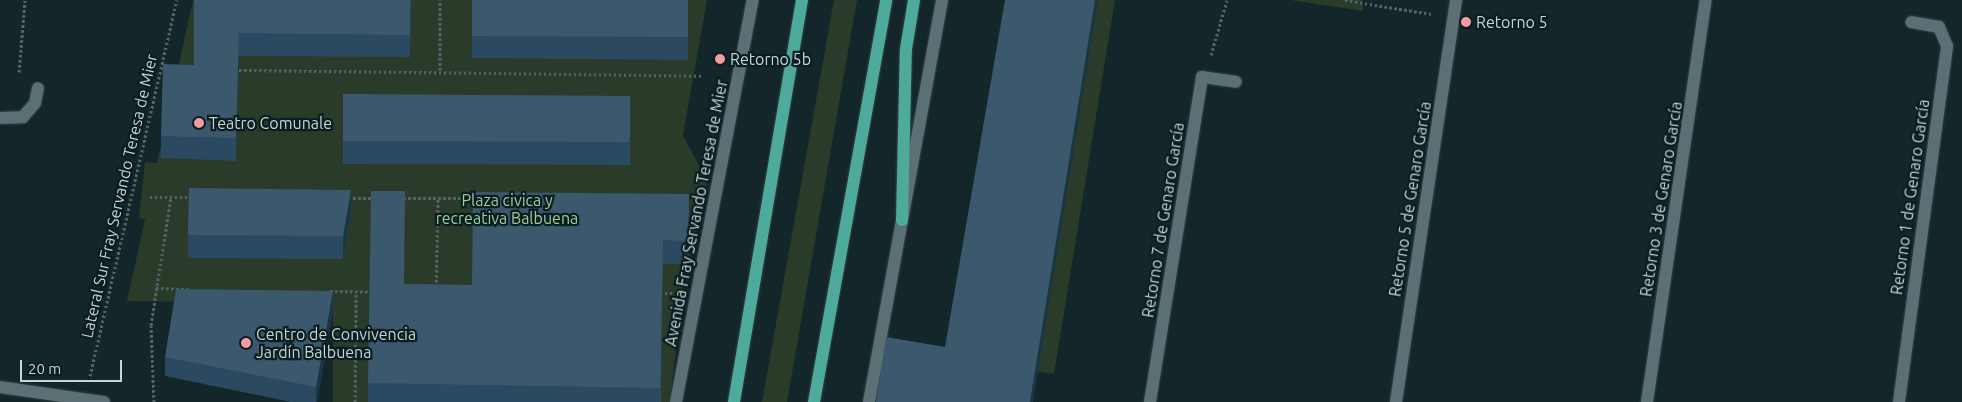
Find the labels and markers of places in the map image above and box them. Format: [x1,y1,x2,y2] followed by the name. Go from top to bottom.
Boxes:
[1476,12,1548,32] place label: Retorno 5
[1460,16,1472,28] marker: Retorno 5
[730,49,811,69] place label: Retorno 5b
[714,53,726,65] marker: Retorno 5b
[209,113,332,133] place label: Teatro Comunale
[193,117,205,129] marker: Teatro Comunale
[256,324,416,362] place label: Centro de Convivencia Jardín Balbuena
[240,337,252,349] marker: Centro de Convivencia Jardín Balbuena

